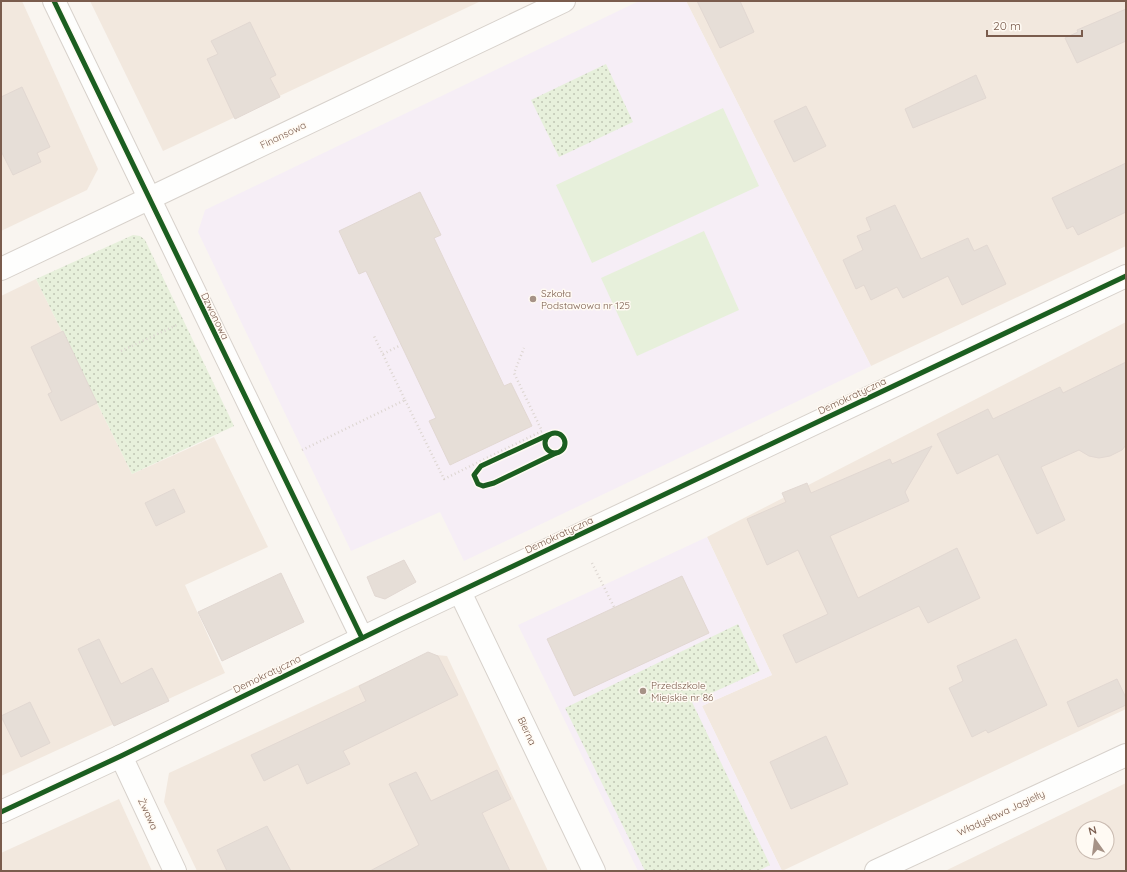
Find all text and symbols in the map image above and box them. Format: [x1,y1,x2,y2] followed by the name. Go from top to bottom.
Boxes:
[987,12,1082,38] scale bar
[993,18,1021,33] text: 20 m
[258,118,308,152] street label: Finansowa
[541,287,630,312] place label: Szkoła Podstawowa nr 125
[198,290,232,342] street label: Dzwonowa
[528,294,538,304] marker: Szkoła Podstawowa nr 125
[816,374,888,418] street label: Demokratyczna
[523,513,595,557] street label: Demokratyczna
[231,652,303,696] street label: Demokratyczna
[651,679,714,704] place label: Przedszkole Miejskie nr 86
[638,686,648,696] marker: Przedszkole Miejskie nr 86
[515,715,539,747] street label: Bierna
[955,787,1047,839] street label: Władysława Jagiełły
[135,796,161,832] street label: Żwawa
[1075,820,1115,860] north arrow
[1087,823,1098,838] text: N

